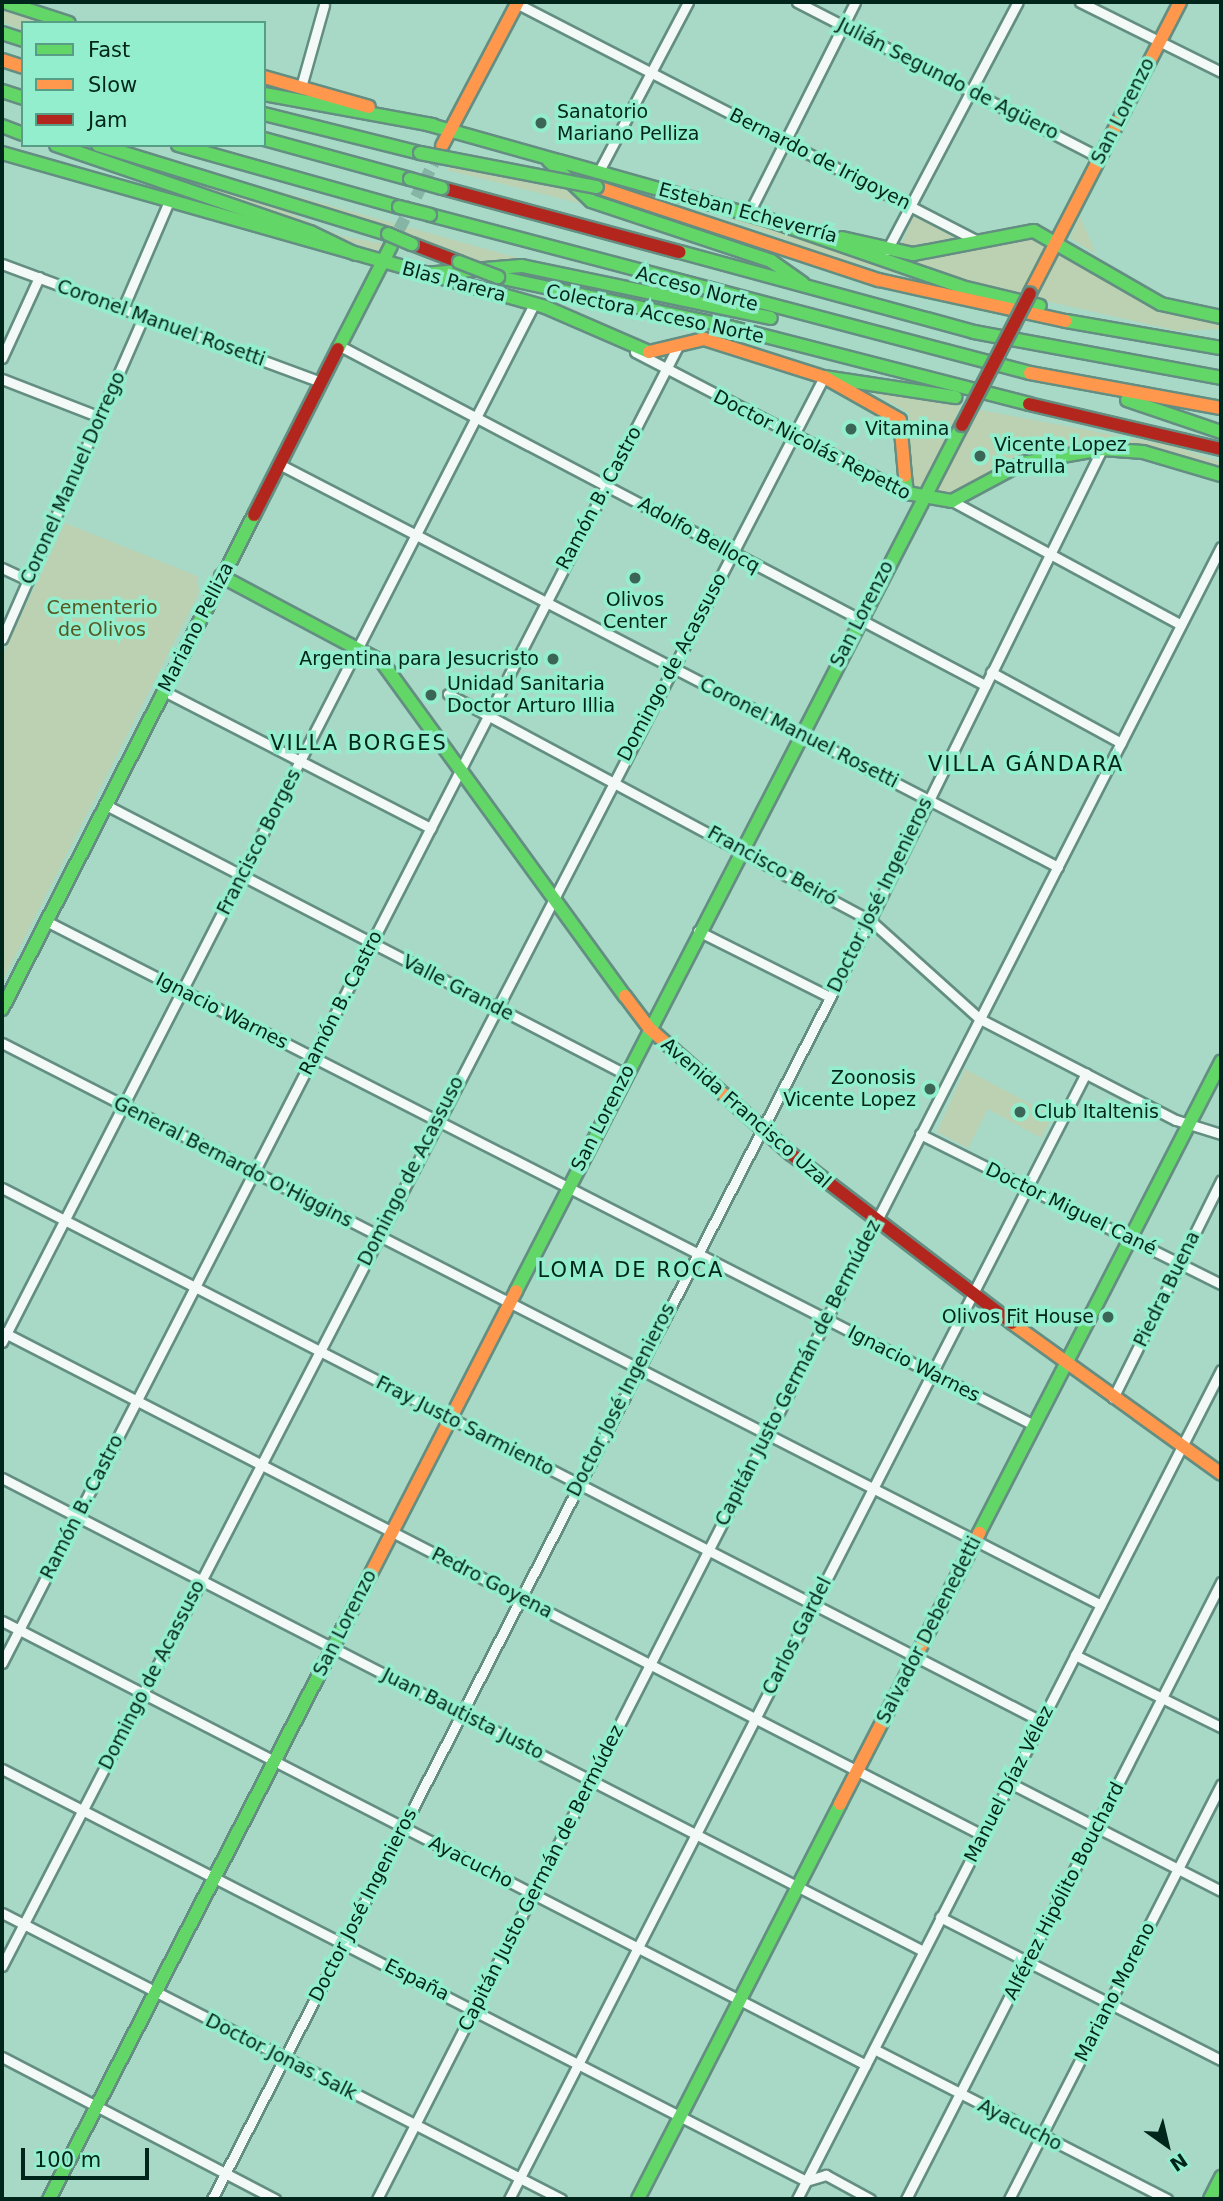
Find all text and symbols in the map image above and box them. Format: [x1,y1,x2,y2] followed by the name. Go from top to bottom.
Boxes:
[834,13,1062,145] street label: Julián Segundo de Agüero
[21,21,266,147] legend
[88,38,130,62] text: Fast
[1086,54,1160,168] street label: San Lorenzo
[88,73,137,97] text: Slow
[557,101,699,145] place label: Sanatorio Mariano Pelliza
[726,103,914,215] street label: Bernardo de Irigoyen
[88,108,128,132] text: Jam
[531,113,551,133] marker: Sanatorio Mariano Pelliza
[656,178,840,248] street label: Esteban Echeverría
[400,257,508,307] street label: Blas Parera
[633,262,761,316] street label: Acceso Norte
[54,275,268,371] street label: Coronel Manuel Rosetti
[544,280,766,348] street label: Colectora Acceso Norte
[16,368,130,588] street label: Coronel Manuel Dorrego
[710,385,914,505] street label: Doctor Nicolás Repetto
[865,418,949,440] place label: Vitamina
[843,421,859,437] marker: Vitamina
[552,422,646,574] street label: Ramón B. Castro
[994,434,1127,478] place label: Vicente Lopez Patrulla
[972,448,988,464] marker: Vicente Lopez Patrulla
[634,492,764,578] street label: Adolfo Bellocq
[825,557,899,671] street label: San Lorenzo
[154,558,238,696] street label: Mariano Pelliza
[613,569,731,765] street label: Domingo de Acassuso
[627,570,643,586] marker: Olivos Center
[603,589,667,633] place label: Olivos Center
[46,597,158,641] park label: Cementerio de Olivos
[299,648,539,670] place label: Argentina para Jesucristo
[545,651,561,667] marker: Argentina para Jesucristo
[447,673,615,717] place label: Unidad Sanitaria Doctor Arturo Illia
[696,673,902,793] street label: Coronel Manuel Rosetti
[421,685,441,705] marker: Unidad Sanitaria Doctor Arturo Illia
[272,730,446,756] district label: VILLA BORGES
[930,751,1122,777] district label: VILLA GÁNDARA
[212,765,306,919] street label: Francisco Borges
[823,794,937,996] street label: Doctor José Ingenieros
[704,821,840,911] street label: Francisco Beiró
[295,927,387,1079] street label: Ramón B. Castro
[399,950,517,1026] street label: Valle Grande
[152,968,292,1054] street label: Ignacio Warnes
[656,1033,836,1193] street label: Avenida Francisco Uzal
[566,1061,640,1175] street label: San Lorenzo
[783,1067,916,1111] place label: Zoonosis Vicente Lopez
[353,1072,469,1270] street label: Domingo de Acassuso
[922,1081,938,1097] marker: Zoonosis Vicente Lopez
[110,1092,356,1232] street label: General Bernardo O'Higgins
[1034,1101,1159,1123] place label: Club Italtenis
[1012,1104,1028,1120] marker: Club Italtenis
[982,1158,1160,1260] street label: Doctor Miguel Cané
[711,1216,885,1530] street label: Capitán Justo Germán de Bermúdez
[1129,1227,1205,1351] street label: Piedra Buena
[539,1257,723,1283] district label: LOMA DE ROCA
[562,1300,680,1500] street label: Doctor José Ingenieros
[942,1306,1094,1328] place label: Olivos Fit House
[1100,1309,1116,1325] marker: Olivos Fit House
[844,1321,984,1407] street label: Ignacio Warnes
[372,1371,558,1481] street label: Fray Justo Sarmiento
[36,1431,128,1583] street label: Ramón B. Castro
[872,1533,986,1727] street label: Salvador Debenedetti
[428,1543,556,1623] street label: Pedro Goyena
[308,1566,382,1680] street label: San Lorenzo
[758,1574,836,1698] street label: Carlos Gardel
[94,1576,210,1774] street label: Domingo de Acassuso
[378,1663,548,1765] street label: Juan Bautista Justo
[960,1702,1058,1866] street label: Manuel Díaz Vélez
[454,1721,628,2035] street label: Capitán Justo Germán de Bermúdez
[999,1778,1129,2004] street label: Alférez Hipólito Bouchard
[304,1805,422,2005] street label: Doctor José Ingenieros
[425,1831,517,1893] street label: Ayacucho
[1070,1919,1160,2065] street label: Mariano Moreno
[381,1954,453,2006] street label: España
[202,2009,360,2105] street label: Doctor Jonas Salk
[974,2094,1066,2156] street label: Ayacucho
[1132,2110,1202,2180] north arrow
[24,2134,152,2178] scale bar
[34,2148,101,2172] text: 100 m
[1166,2149,1191,2176] text: N

